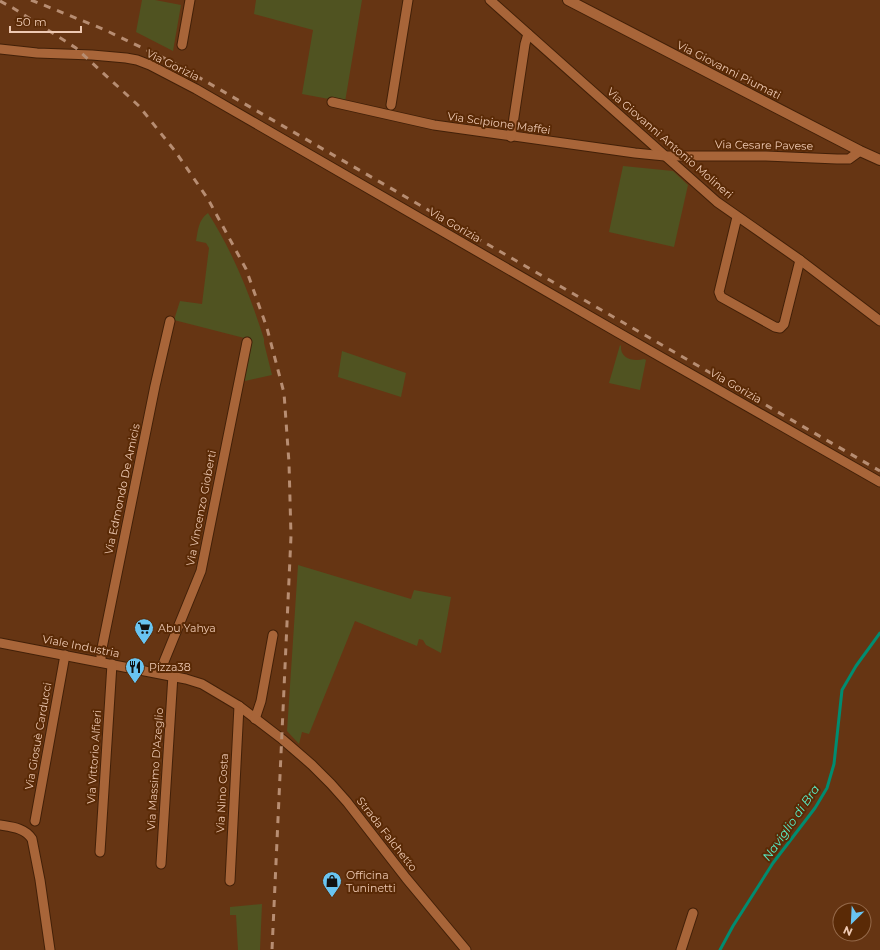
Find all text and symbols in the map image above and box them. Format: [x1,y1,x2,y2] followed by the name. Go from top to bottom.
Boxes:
[10,8,81,34] scale bar
[16,14,47,29] text: 50 m
[675,38,783,102] street label: Via Giovanni Piumati
[144,46,202,84] street label: Via Gorizia
[604,84,736,202] street label: Via Giovanni Antonio Molineri
[447,109,551,137] street label: Via Scipione Maffei
[715,137,814,153] street label: Via Cesare Pavese
[427,205,483,245] street label: Via Gorizia
[708,366,764,406] street label: Via Gorizia
[101,422,143,556] street label: Via Edmondo De Amicis
[183,449,219,567] street label: Via Vincenzo Gioberti
[133,617,155,645] supermarket icon: Abu Yahya
[158,621,216,635] place label: Abu Yahya
[41,632,121,660] street label: Viale Industria
[124,656,146,684] restaurant icon: Pizza38
[149,660,191,674] place label: Pizza38
[22,681,54,791] street label: Via Giosuè Carducci
[144,707,166,831] street label: Via Massimo D'Azeglio
[84,710,104,804] street label: Via Vittorio Alfieri
[213,753,231,833] street label: Via Nino Costa
[759,782,822,864] water label: Naviglio di Bra
[354,794,420,874] street label: Strada Falchetto
[346,868,396,895] place label: Officina Tuninetti
[321,870,343,898] shop icon: Officina Tuninetti
[832,902,872,942] north arrow
[841,923,855,939] text: N

